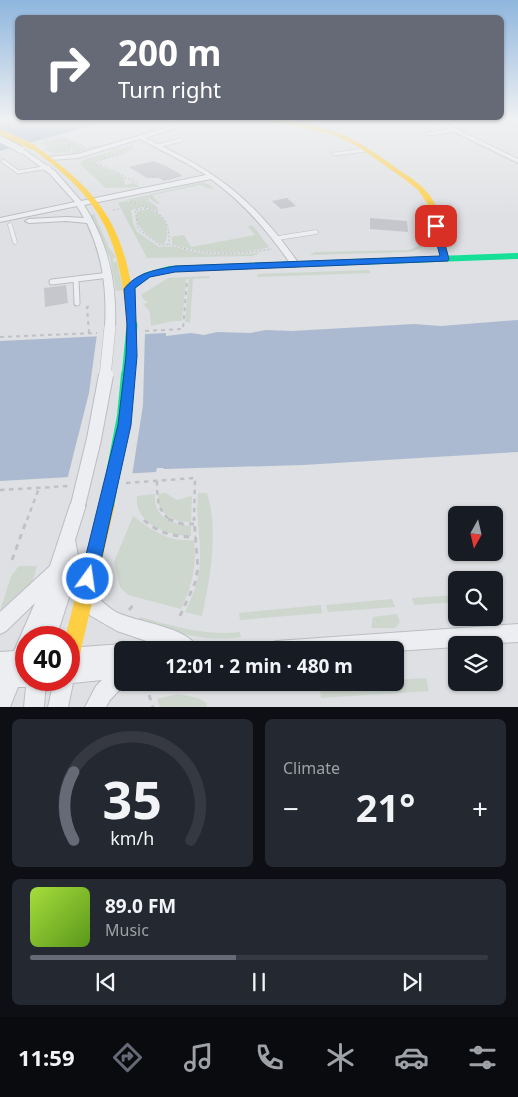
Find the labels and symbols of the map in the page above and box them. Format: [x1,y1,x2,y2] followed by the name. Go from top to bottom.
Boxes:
[415,205,457,247] pin
[448,506,502,561] north arrow
[61,552,113,604] position arrow
[15,626,80,691] speed limit sign: 40

